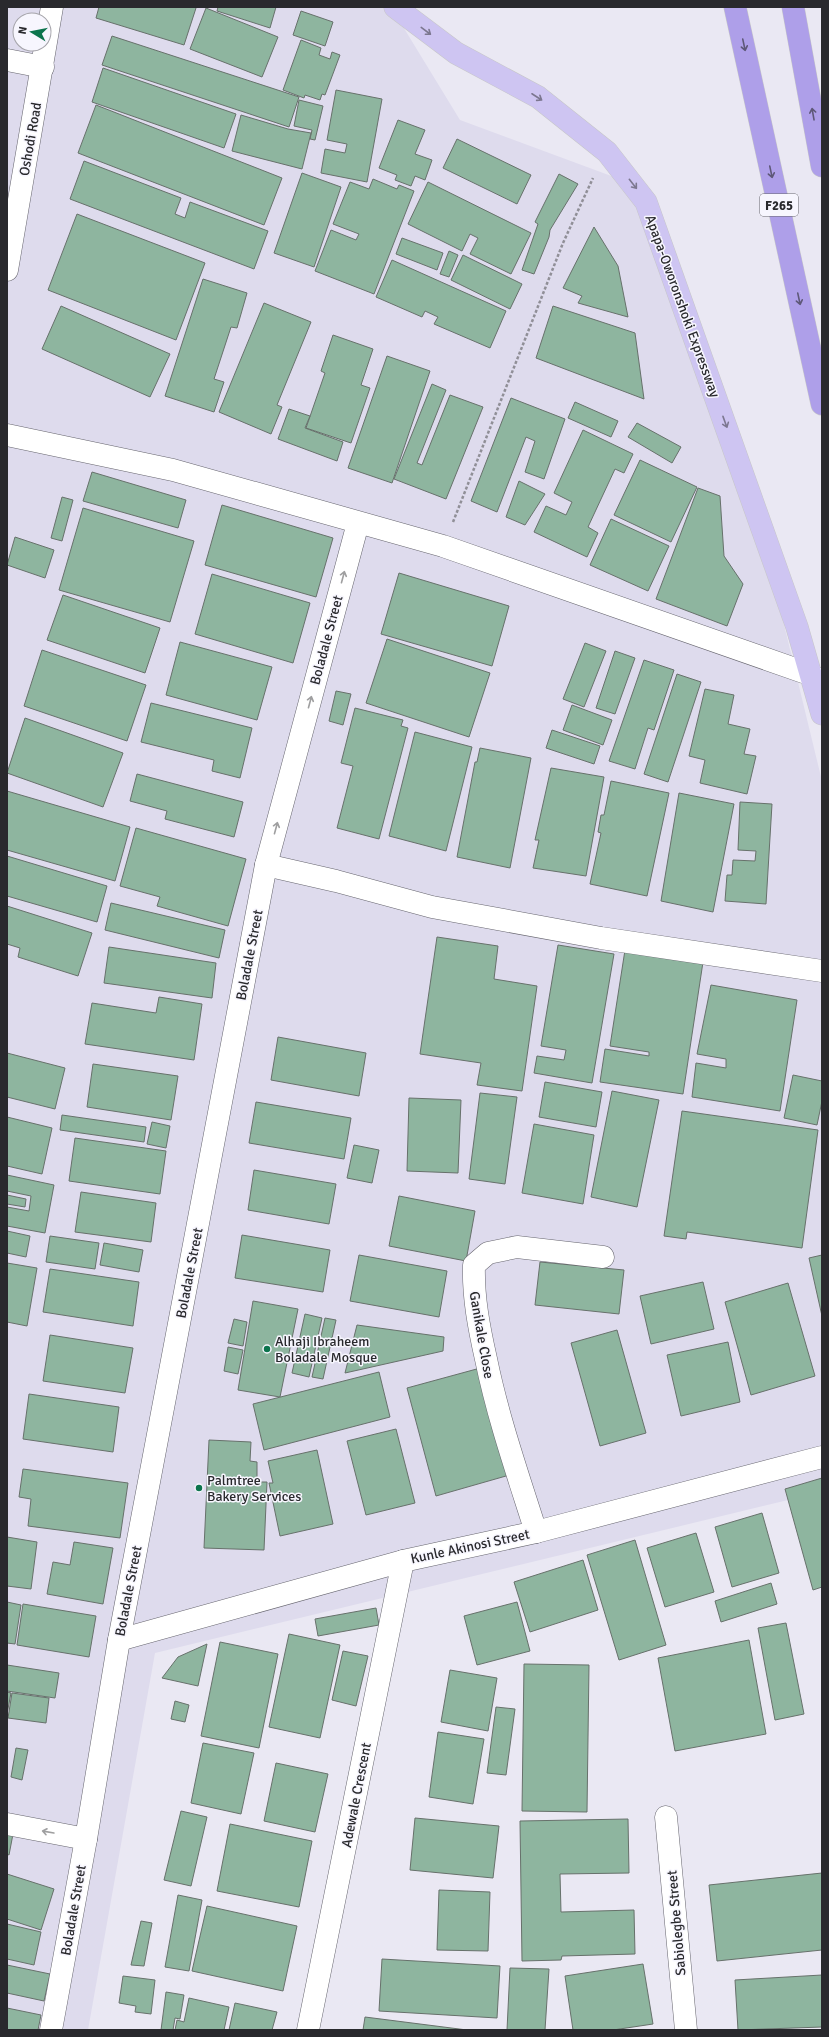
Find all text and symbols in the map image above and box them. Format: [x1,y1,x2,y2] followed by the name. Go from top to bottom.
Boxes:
[12,12,52,52] north arrow
[16,25,30,35] text: N
[420,26,431,35] one-way arrow
[740,38,748,51] one-way arrow
[531,94,543,102] one-way arrow
[16,101,45,177] street label: Oshodi Road
[808,108,816,121] one-way arrow
[768,165,776,178] one-way arrow
[628,179,637,190] one-way arrow
[760,194,798,216] road number: F265
[642,213,724,400] street label: Apapa-Oworonshoki Expressway
[796,292,804,305] one-way arrow
[721,416,729,428] one-way arrow
[340,570,348,583] one-way arrow
[306,593,347,687] street label: Boladale Street
[306,696,314,709] one-way arrow
[273,822,280,835] one-way arrow
[232,908,267,1002] street label: Boladale Street
[172,1226,207,1320] street label: Boladale Street
[465,1290,498,1380] street label: Ganikale Close
[275,1333,377,1366] place label: Alhaji Ibraheem Boladale Mosque
[262,1344,272,1354] marker: Alhaji Ibraheem Boladale Mosque
[207,1472,301,1505] place label: Palmtree Bakery Services
[194,1483,204,1493] marker: Palmtree Bakery Services
[409,1526,531,1567] street label: Kunle Akinosi Street
[111,1544,146,1638] street label: Boladale Street
[338,1741,375,1849] street label: Adewale Crescent
[42,1828,55,1836] one-way arrow
[57,1863,90,1957] street label: Boladale Street
[663,1869,690,1976] street label: Sabiolegbe Street

